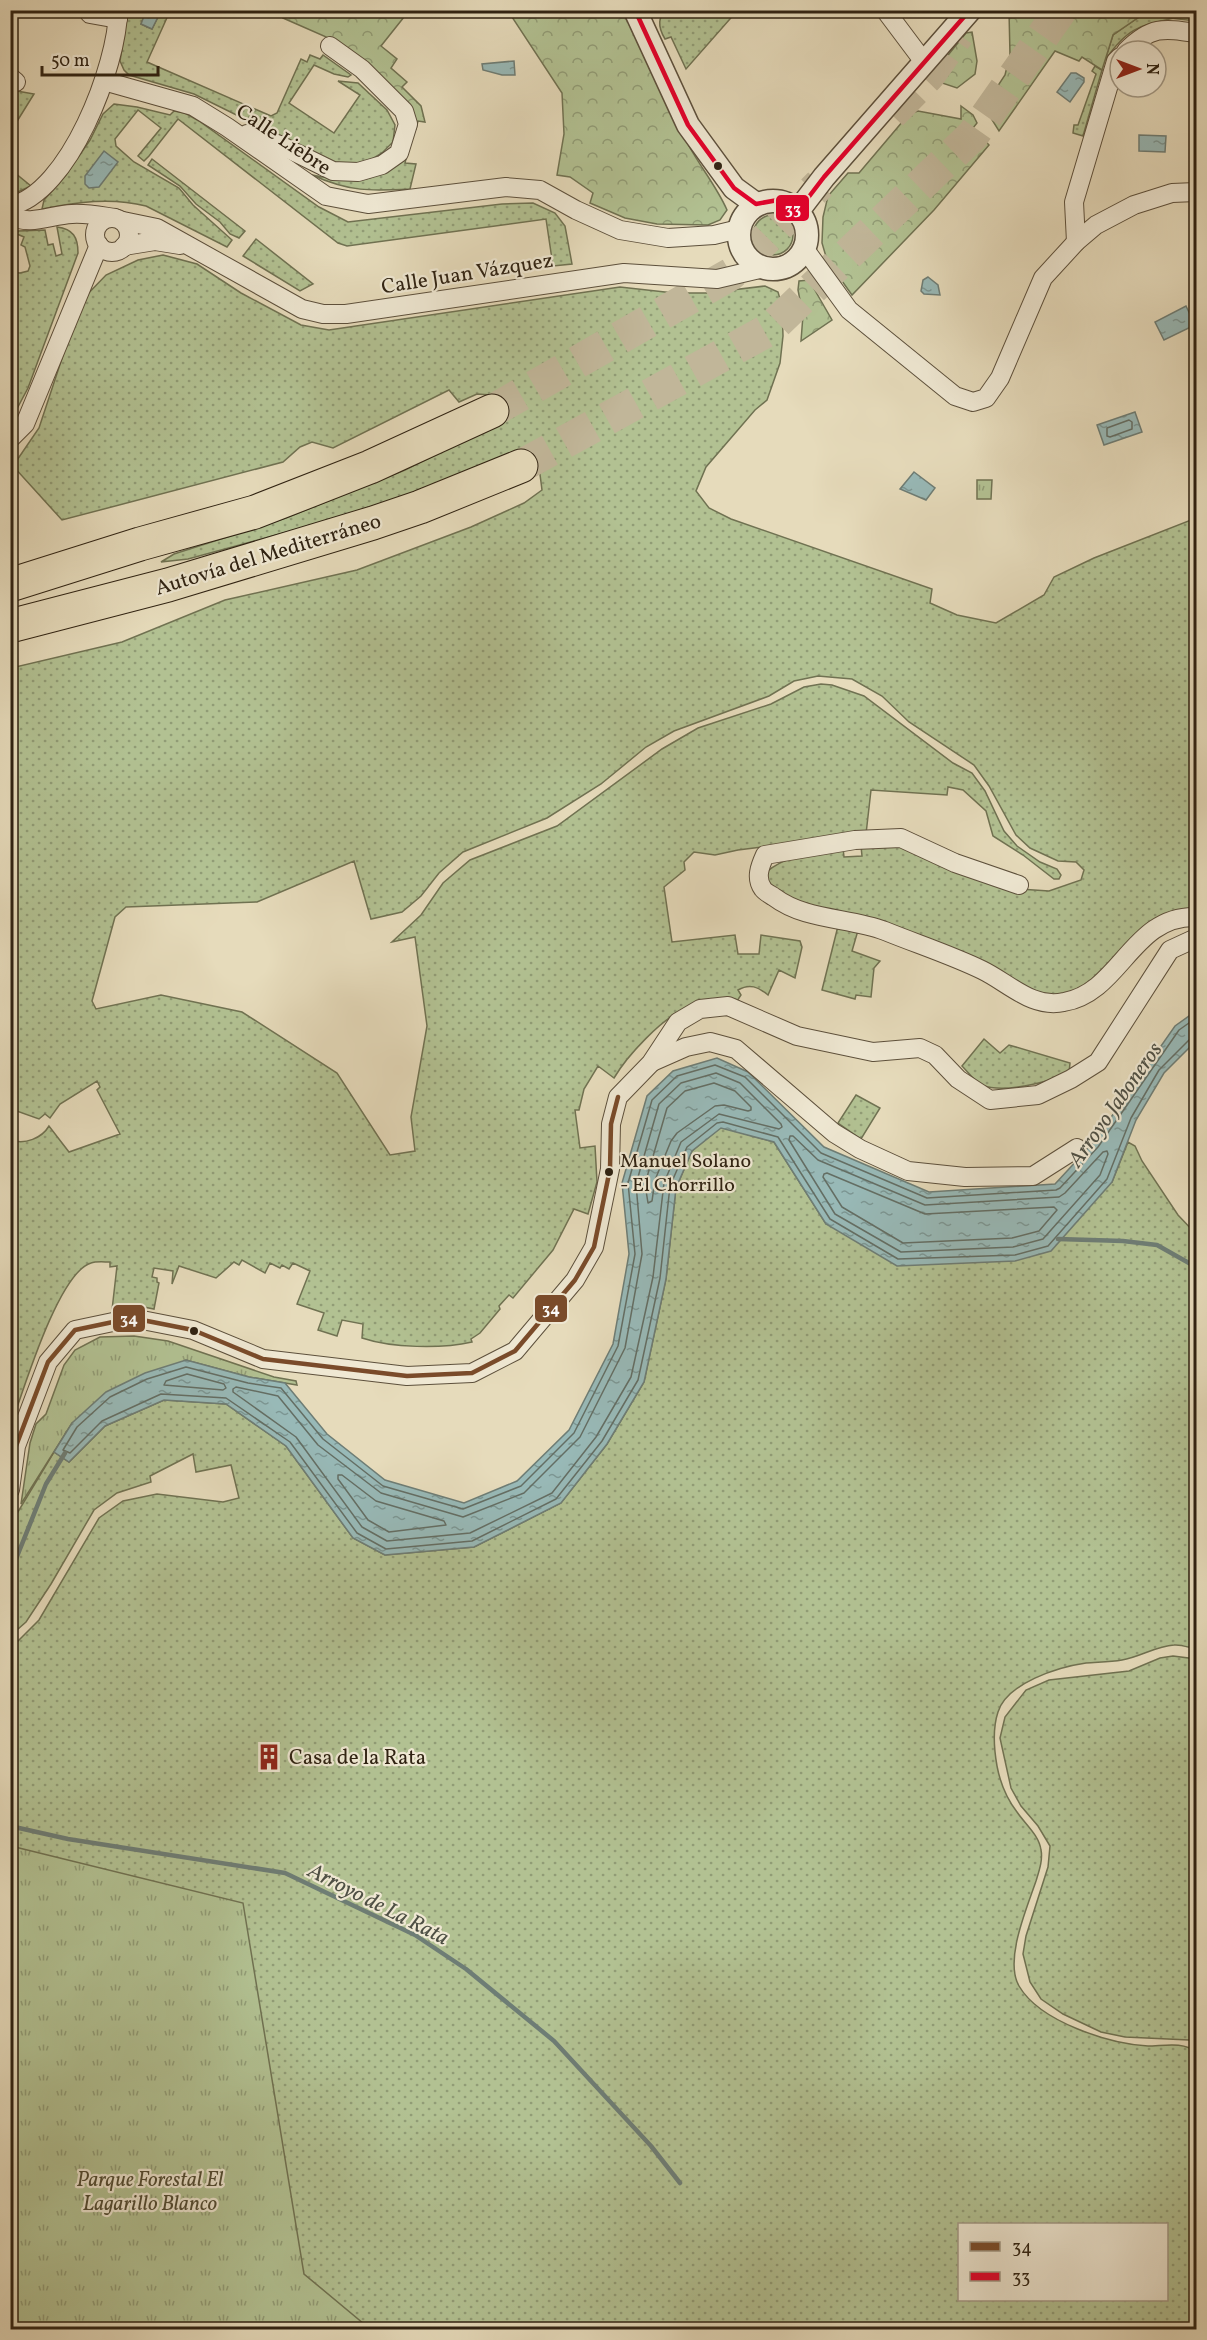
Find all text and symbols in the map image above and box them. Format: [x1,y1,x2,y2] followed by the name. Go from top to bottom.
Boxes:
[42,39,158,77] scale bar
[1108,39,1168,99] north arrow
[51,49,90,74] text: 50 m
[1140,63,1162,75] text: N
[230,98,337,183] street label: Calle Liebre
[712,160,724,172] unlabelled marker
[775,194,810,222] line badge: 33
[785,199,801,221] text: 33
[379,247,555,302] street label: Calle Juan Vázquez
[152,507,385,604] street label: Autovía del Mediterráneo
[1061,1037,1171,1175] water label: Arroyo Jaboneros
[620,1148,751,1200] place label: Manuel Solano - El Chorrillo
[603,1166,615,1178] marker: Manuel Solano - El Chorrillo
[534,1294,568,1323] line badge: 34
[542,1299,560,1321] text: 34
[112,1304,146,1333] line badge: 34
[120,1309,138,1331] text: 34
[188,1325,200,1337] unlabelled marker
[254,1742,284,1772] building icon: Casa de la Rata
[289,1744,426,1773] place label: Casa de la Rata
[301,1856,454,1954] water label: Arroyo de La Rata
[77,2166,223,2219] park label: Parque Forestal El Lagarillo Blanco
[958,2223,1168,2301] legend
[1012,2236,1032,2261] text: 34
[1012,2266,1030,2291] text: 33

